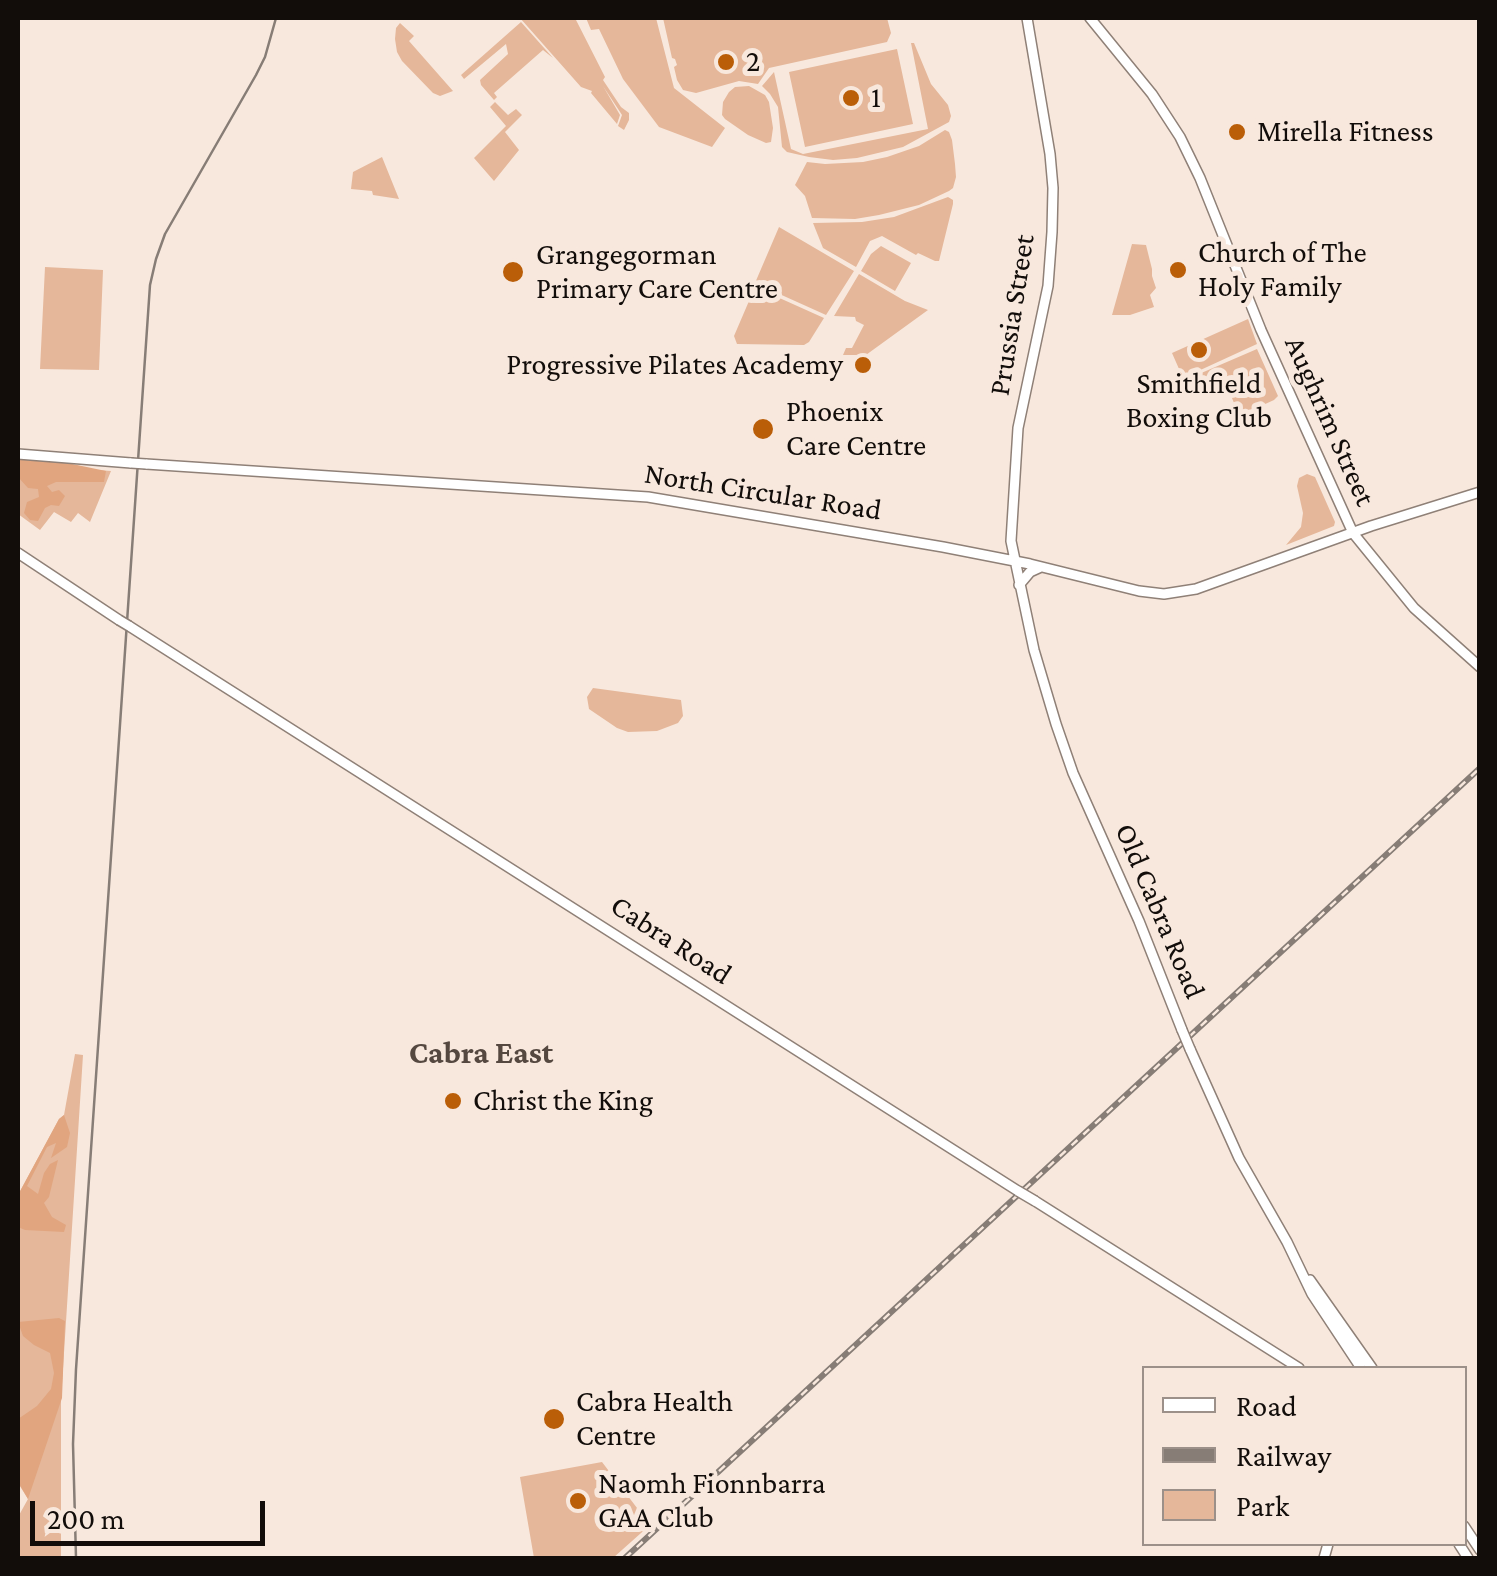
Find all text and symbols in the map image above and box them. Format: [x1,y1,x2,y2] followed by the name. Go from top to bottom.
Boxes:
[746,44,760,80] place label: 2
[715,51,737,73] marker: 2
[871,80,881,116] place label: 1
[840,87,862,109] marker: 1
[1257,114,1433,150] place label: Mirella Fitness
[1226,121,1248,143] marker: Mirella Fitness
[981,232,1043,398] street label: Prussia Street
[1198,235,1367,306] place label: Church of The Holy Family
[536,237,778,308] place label: Grangegorman Primary Care Centre
[500,259,526,285] marker: Grangegorman Primary Care Centre
[1167,259,1189,281] marker: Church of The Holy Family
[1277,331,1383,511] street label: Aughrim Street
[1188,339,1210,361] marker: Smithfield Boxing Club
[506,347,843,383] place label: Progressive Pilates Academy
[852,354,874,376] marker: Progressive Pilates Academy
[1126,366,1272,436] place label: Smithfield Boxing Club
[786,394,926,464] place label: Phoenix Care Centre
[750,416,776,442] marker: Phoenix Care Centre
[642,455,884,529] street label: North Circular Road
[1107,818,1213,1004] street label: Old Cabra Road
[604,888,738,992] street label: Cabra Road
[409,1034,553,1072] district label: Cabra East
[473,1083,653,1119] place label: Christ the King
[442,1090,464,1112] marker: Christ the King
[1142,1366,1467,1546] legend
[576,1384,733,1454] place label: Cabra Health Centre
[1236,1389,1297,1422] text: Road
[541,1406,567,1432] marker: Cabra Health Centre
[1236,1439,1331,1472] text: Railway
[598,1466,826,1536] place label: Naomh Fionnbarra GAA Club
[35,1481,270,1543] scale bar
[1236,1489,1289,1522] text: Park
[567,1490,589,1512] marker: Naomh Fionnbarra GAA Club
[47,1502,125,1535] text: 200 m

